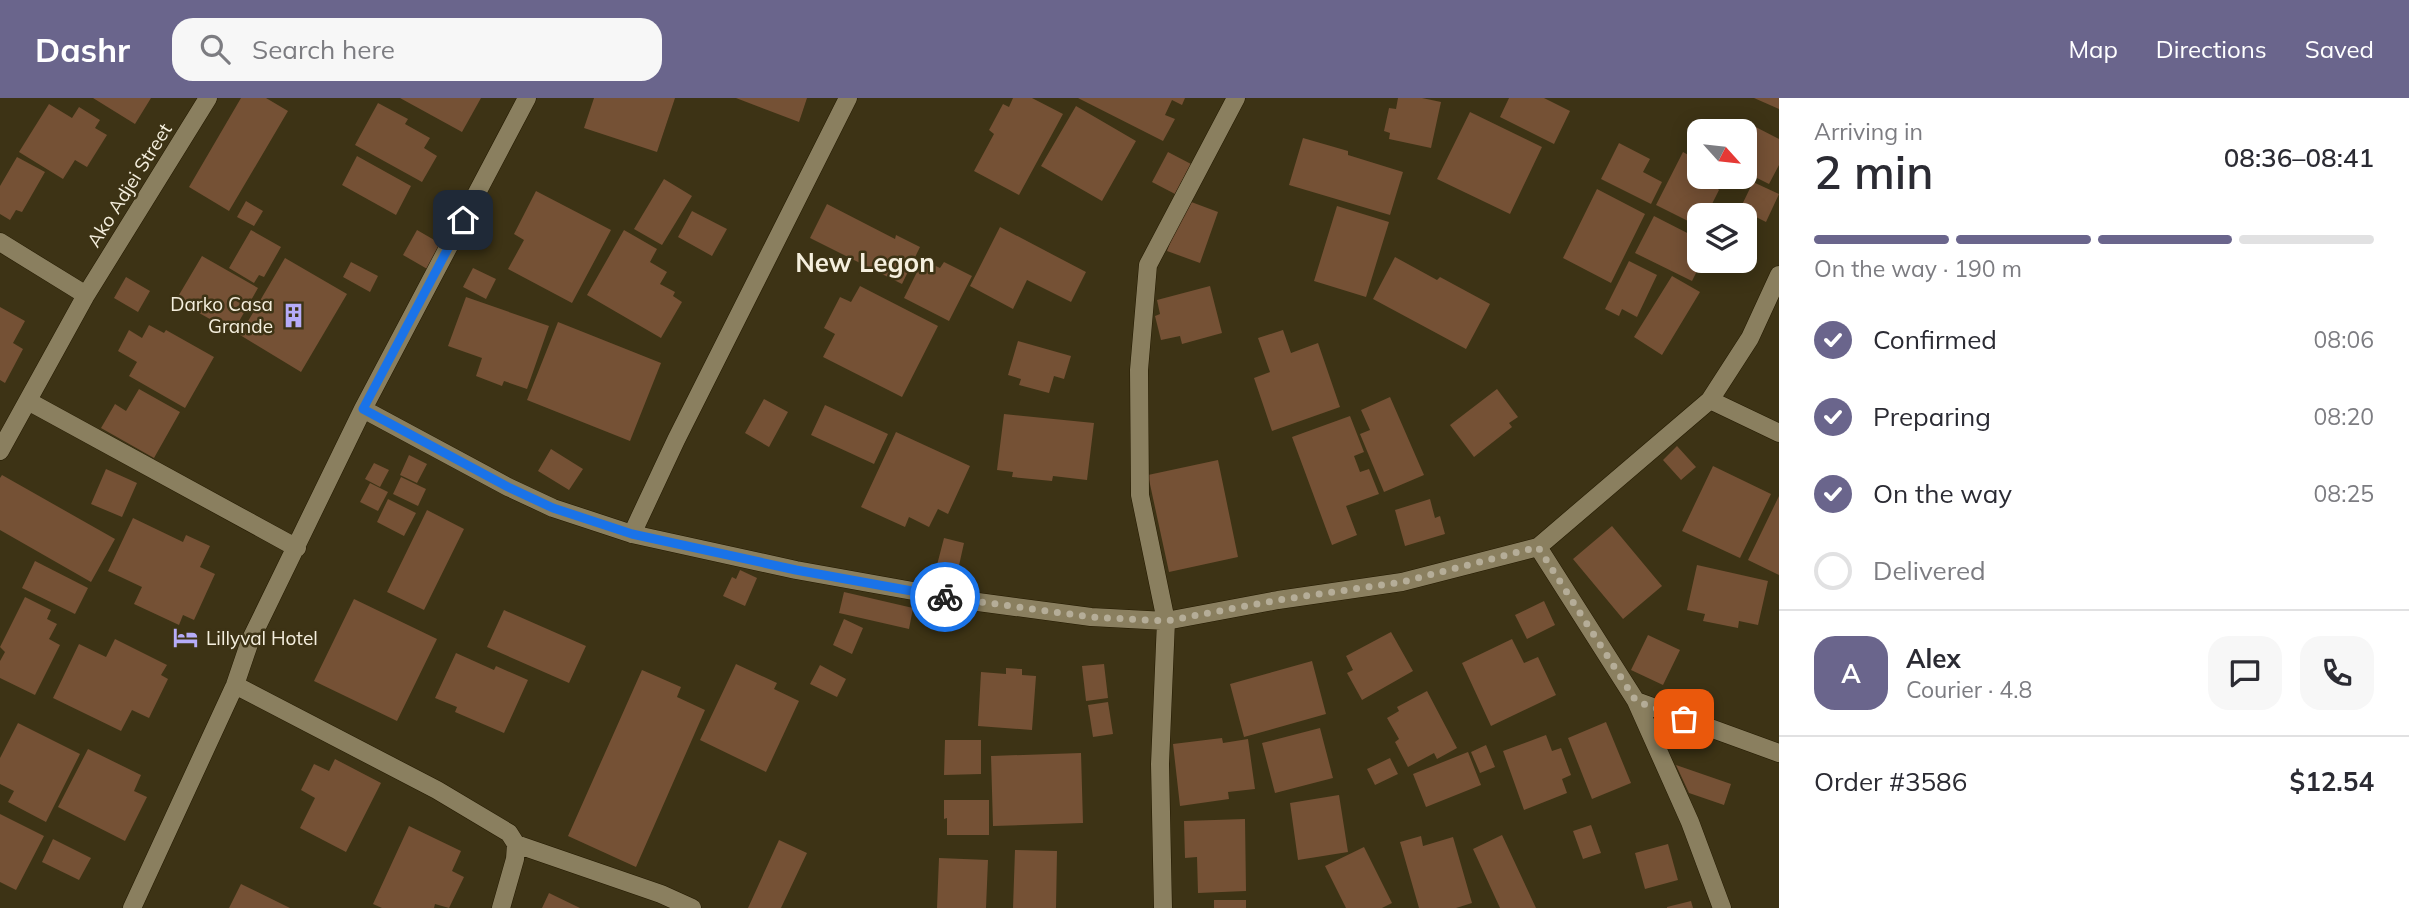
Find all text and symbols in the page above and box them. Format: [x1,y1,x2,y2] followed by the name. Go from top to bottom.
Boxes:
[172,18,662,81] search box
[35,29,130,70] text: Dashr
[196,30,234,68] icon: search
[252,33,395,66] text: Search here
[2068,34,2118,64] text: Map
[2156,34,2267,64] text: Directions
[2305,34,2374,64] text: Saved
[1814,117,1923,146] text: Arriving in
[81,118,177,251] street label: Ako Adjei Street
[1687,119,1757,189] north arrow
[1687,119,1757,273] map controls
[2224,141,2374,174] text: 08:36–08:41
[1814,143,1933,201] text: 2 min
[433,190,493,250] pin
[444,201,482,239] icon: home
[1687,203,1757,273] button: layers
[795,246,935,279] district label: New Legon
[1814,254,2022,283] text: On the way · 190 m
[170,292,273,338] place label: Darko Casa Grande
[279,301,307,329] building icon: Darko Casa Grande
[1814,321,1852,359] icon: check
[1873,323,1997,356] text: Confirmed
[2314,325,2374,354] text: 08:06
[1814,398,1852,436] icon: check
[1873,400,1991,433] text: Preparing
[2314,402,2374,431] text: 08:20
[1814,475,1852,513] icon: check
[1873,477,2012,510] text: On the way
[2314,479,2374,508] text: 08:25
[1873,554,1986,587] text: Delivered
[910,562,980,632] courier
[926,578,964,616] icon: bike
[172,624,200,652] hotel icon: Lillyval Hotel
[206,626,318,650] place label: Lillyval Hotel
[2208,636,2282,710] button: chat
[2300,636,2374,710] button: phone
[1906,642,1961,675] text: Alex
[1841,657,1861,690] text: A
[1906,675,2032,704] text: Courier · 4.8
[1654,689,1714,749] pin
[1665,700,1703,738] icon: bag
[1814,765,1967,798] text: Order #3586
[2290,765,2374,798] text: $12.54

